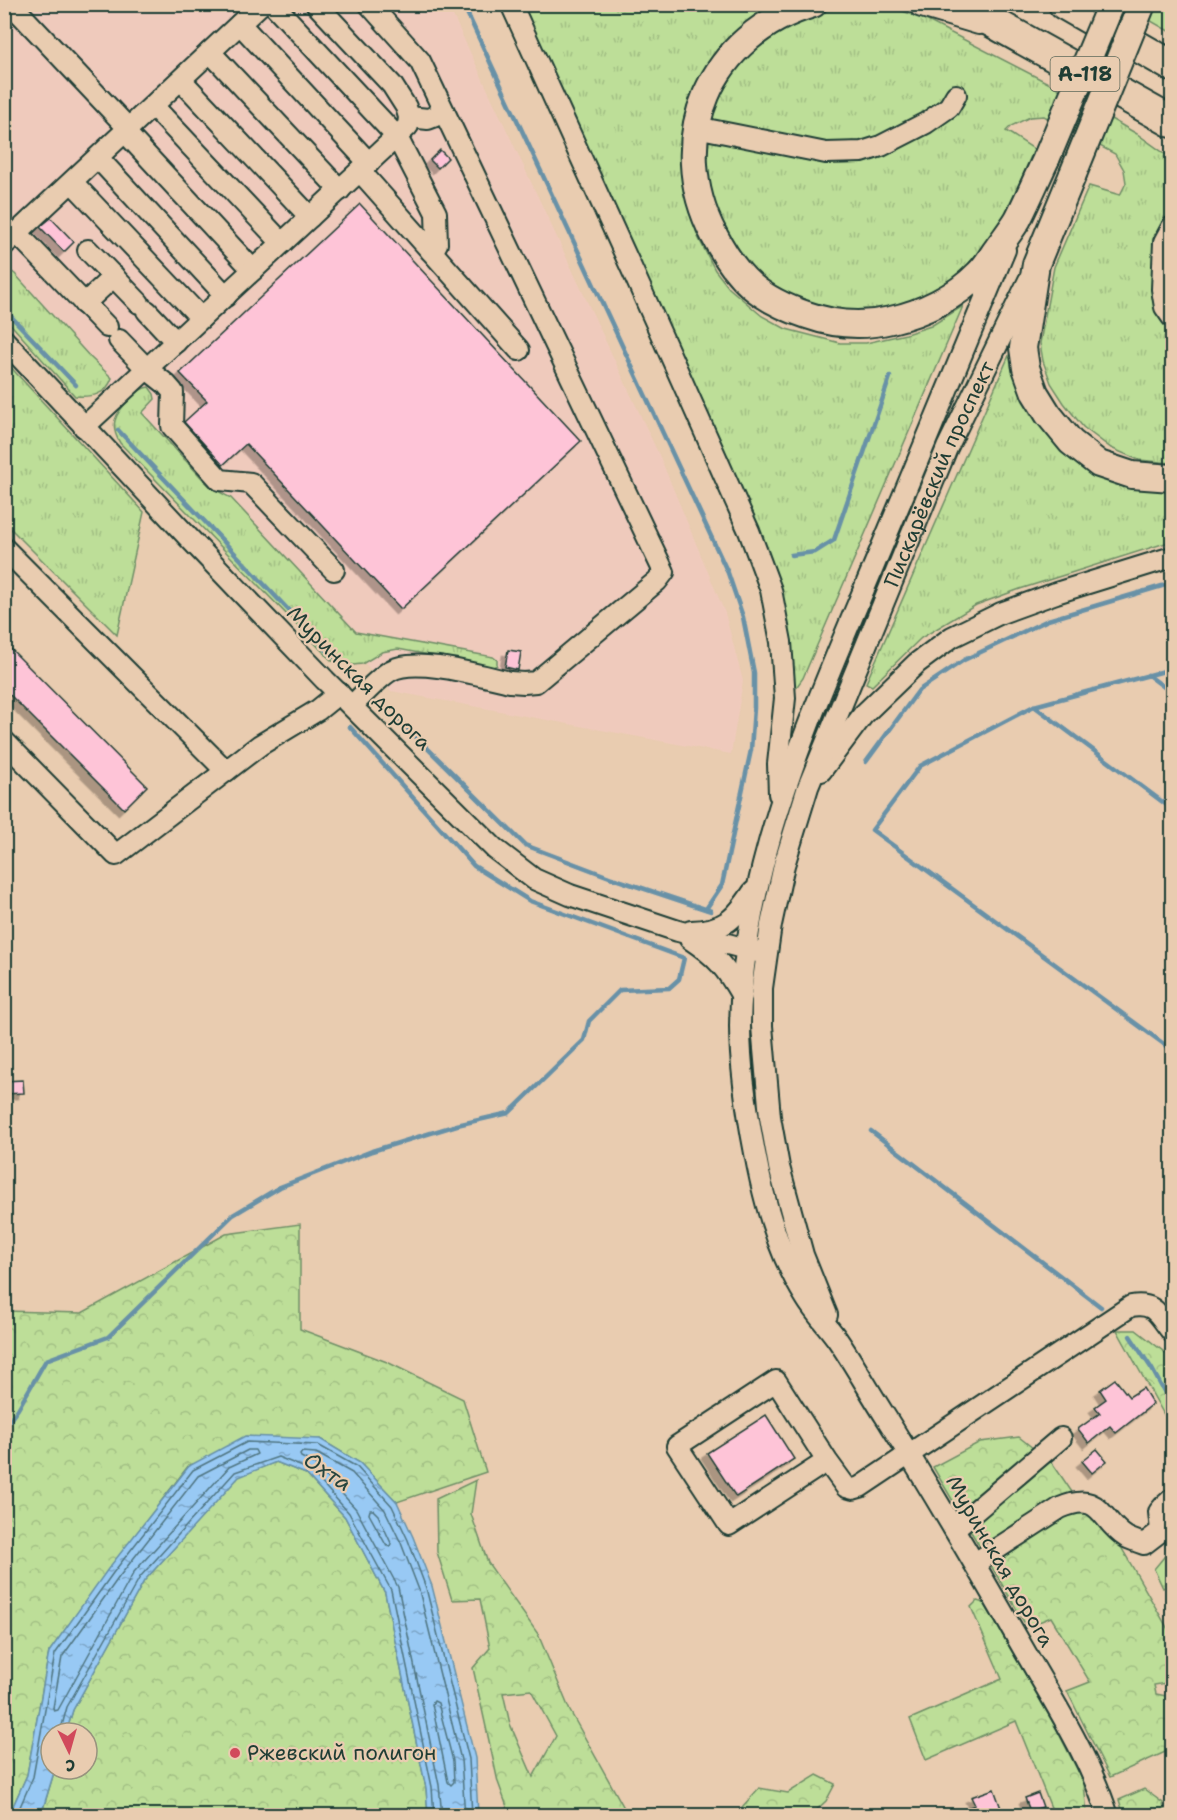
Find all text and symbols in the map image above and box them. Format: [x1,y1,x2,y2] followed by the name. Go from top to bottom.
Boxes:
[1050,57,1120,91] road number: А-118
[877,356,1001,591] street label: Пискарёвский проспект
[280,599,438,757] street label: Муринская дорога
[298,1445,357,1498] water label: Охта
[939,1470,1061,1652] street label: Муринская дорога
[39,1721,99,1781] north arrow
[247,1739,436,1767] place label: Ржевский полигон
[228,1746,242,1760] marker: Ржевский полигон
[64,1755,76,1776] text: С

